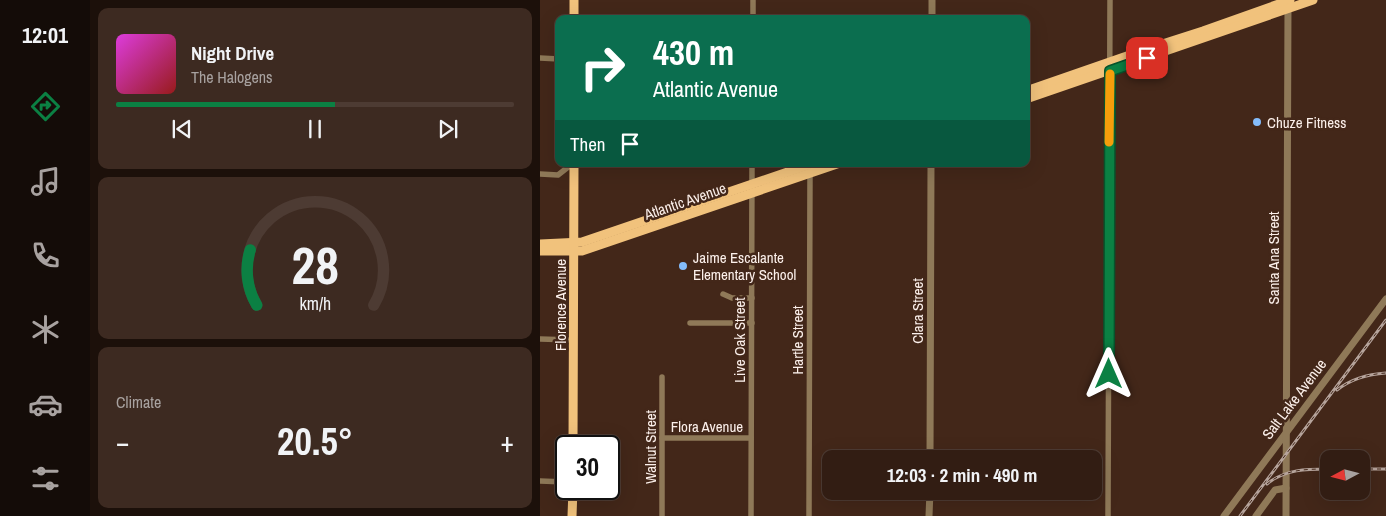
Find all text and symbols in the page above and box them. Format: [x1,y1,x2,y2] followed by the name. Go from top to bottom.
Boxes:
[22,20,68,50] text: 12:01
[653,29,734,76] text: 430 m
[570,35,635,100] icon: right
[1126,37,1168,79] pin
[191,40,274,66] text: Night Drive
[1133,44,1161,72] icon: arrive
[191,66,273,88] text: The Halogens
[653,74,778,104] text: Atlantic Avenue
[28,89,63,124] icon: directions
[1267,112,1346,133] place label: Chuze Fitness
[168,115,196,143] icon: previous
[301,115,329,143] icon: pause
[434,115,462,143] icon: next
[1251,116,1263,128] marker: Chuze Fitness
[616,130,644,158] icon: arrive
[570,131,606,157] text: Then
[28,164,63,199] icon: music
[640,177,729,225] street label: Atlantic Avenue
[1263,211,1284,305] street label: Santa Ana Street
[291,230,339,300] text: 28
[28,238,63,273] icon: phone
[693,247,796,285] place label: Jaime Escalante Elementary School
[550,259,571,351] street label: Florence Avenue
[677,260,689,272] marker: Jaime Escalante Elementary School
[907,278,928,344] street label: Clara Street
[299,292,331,316] text: km/h
[729,297,750,383] street label: Live Oak Street
[787,305,808,375] street label: Hartle Street
[28,312,63,347] icon: climate
[1082,347,1134,399] position arrow
[1257,354,1331,443] street label: Salt Lake Avenue
[28,387,63,422] icon: car
[116,391,161,413] text: Climate
[640,409,661,484] street label: Walnut Street
[277,416,353,467] text: 20.5°
[671,416,743,437] street label: Flora Avenue
[116,423,129,461] text: −
[501,423,514,461] text: +
[555,435,620,500] speed limit sign: 30
[1320,450,1370,500] north arrow
[1320,450,1370,500] map controls
[28,461,63,496] icon: filters
[887,462,1037,488] text: 12:03 · 2 min · 490 m

